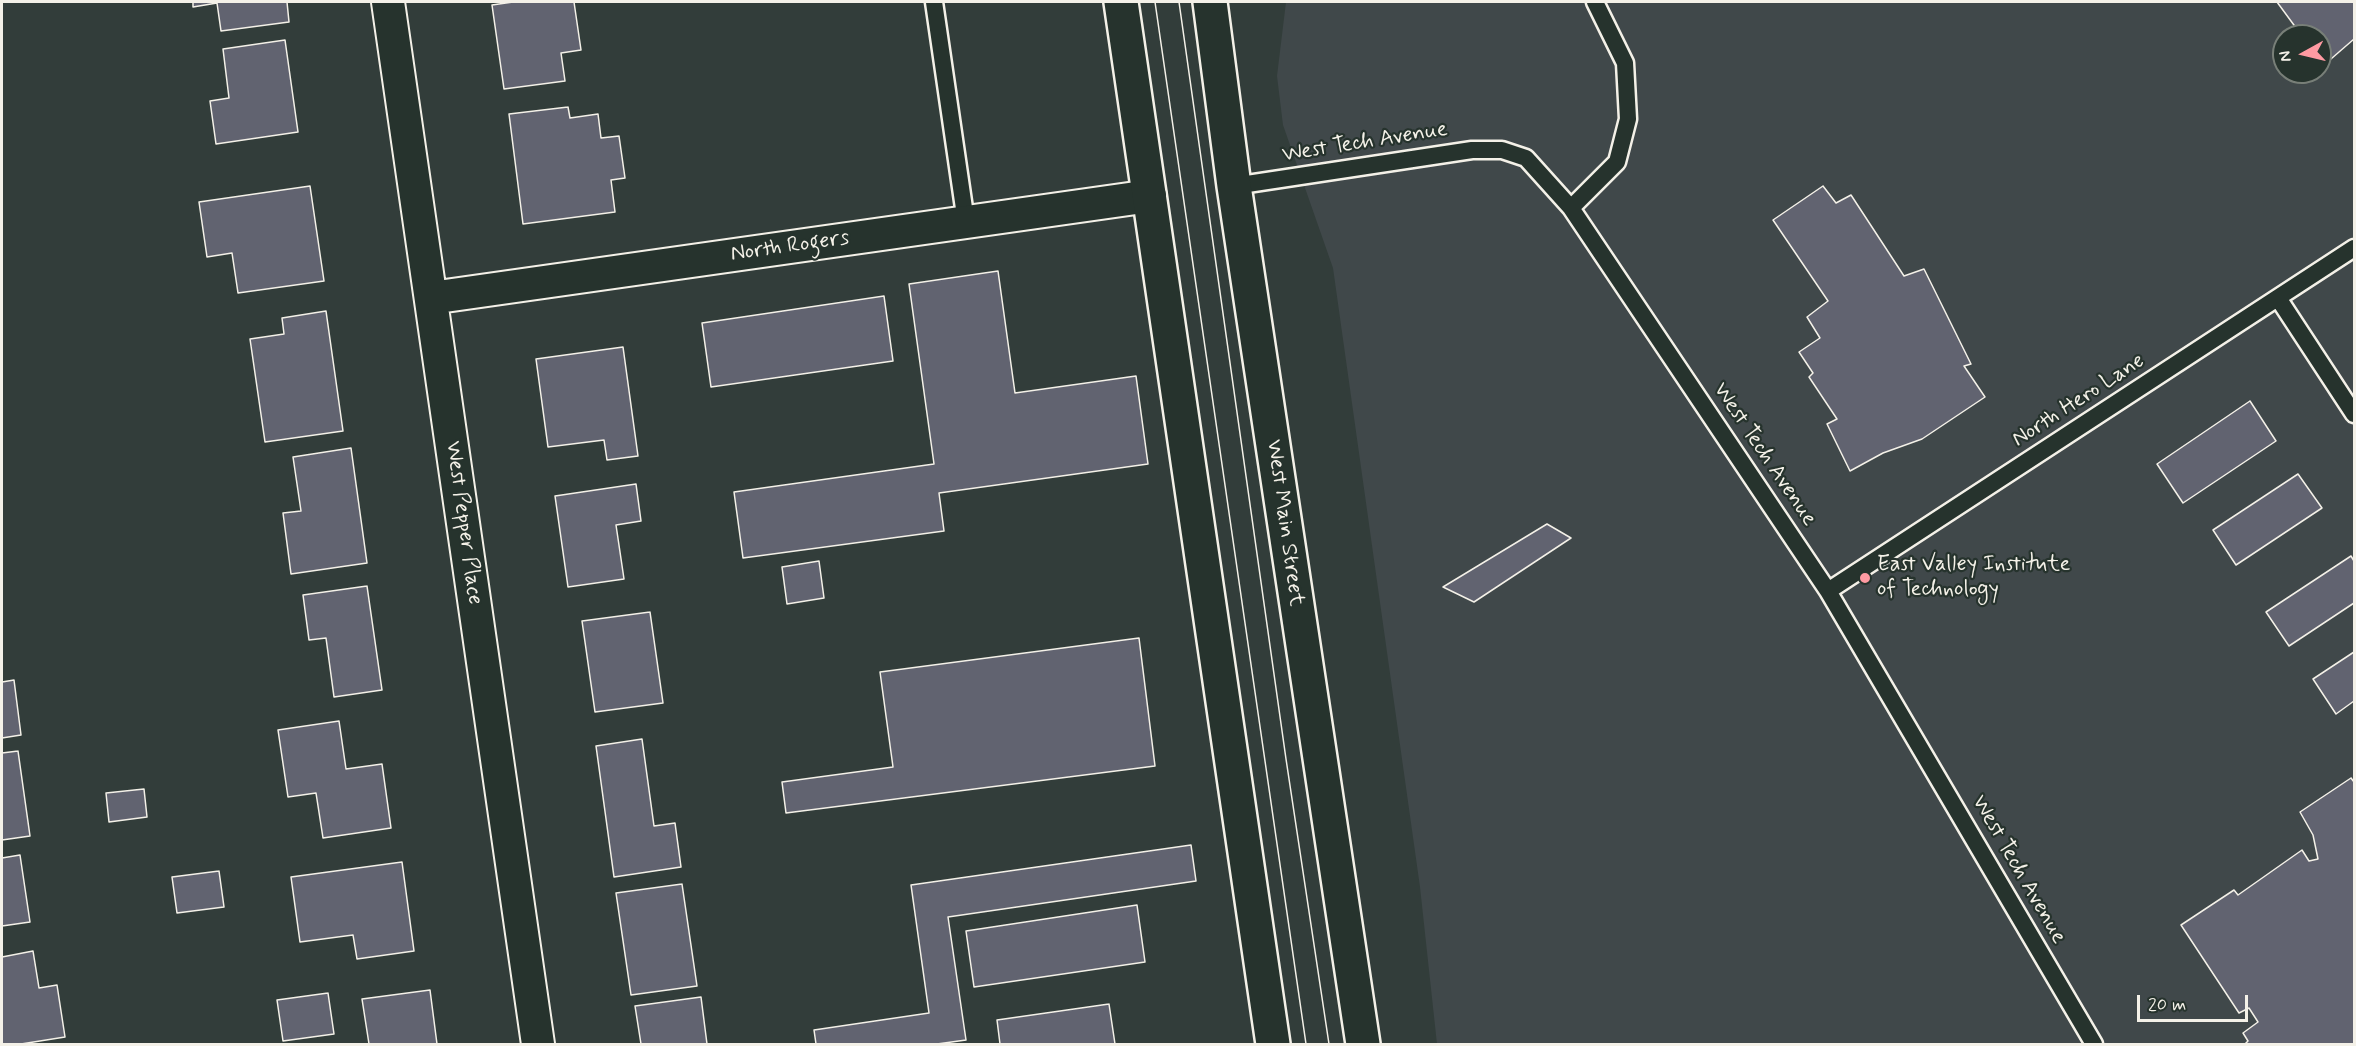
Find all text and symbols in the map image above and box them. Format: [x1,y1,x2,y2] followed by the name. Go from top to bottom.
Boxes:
[2272,24,2332,84] north arrow
[2275,50,2297,63] text: N
[1280,117,1450,169] street label: West Tech Avenue
[729,226,851,268] street label: North Rogers
[2008,348,2150,454] street label: North Hero Lane
[1706,378,1822,532] street label: West Tech Avenue
[1259,438,1309,608] street label: West Main Street
[438,439,488,607] street label: West Pepper Place
[1877,552,2070,604] place label: East Valley Institute of Technology
[1858,571,1872,585] marker: East Valley Institute of Technology
[1965,791,2071,949] street label: West Tech Avenue
[2140,983,2251,1021] scale bar
[2148,993,2186,1017] text: 20 m

